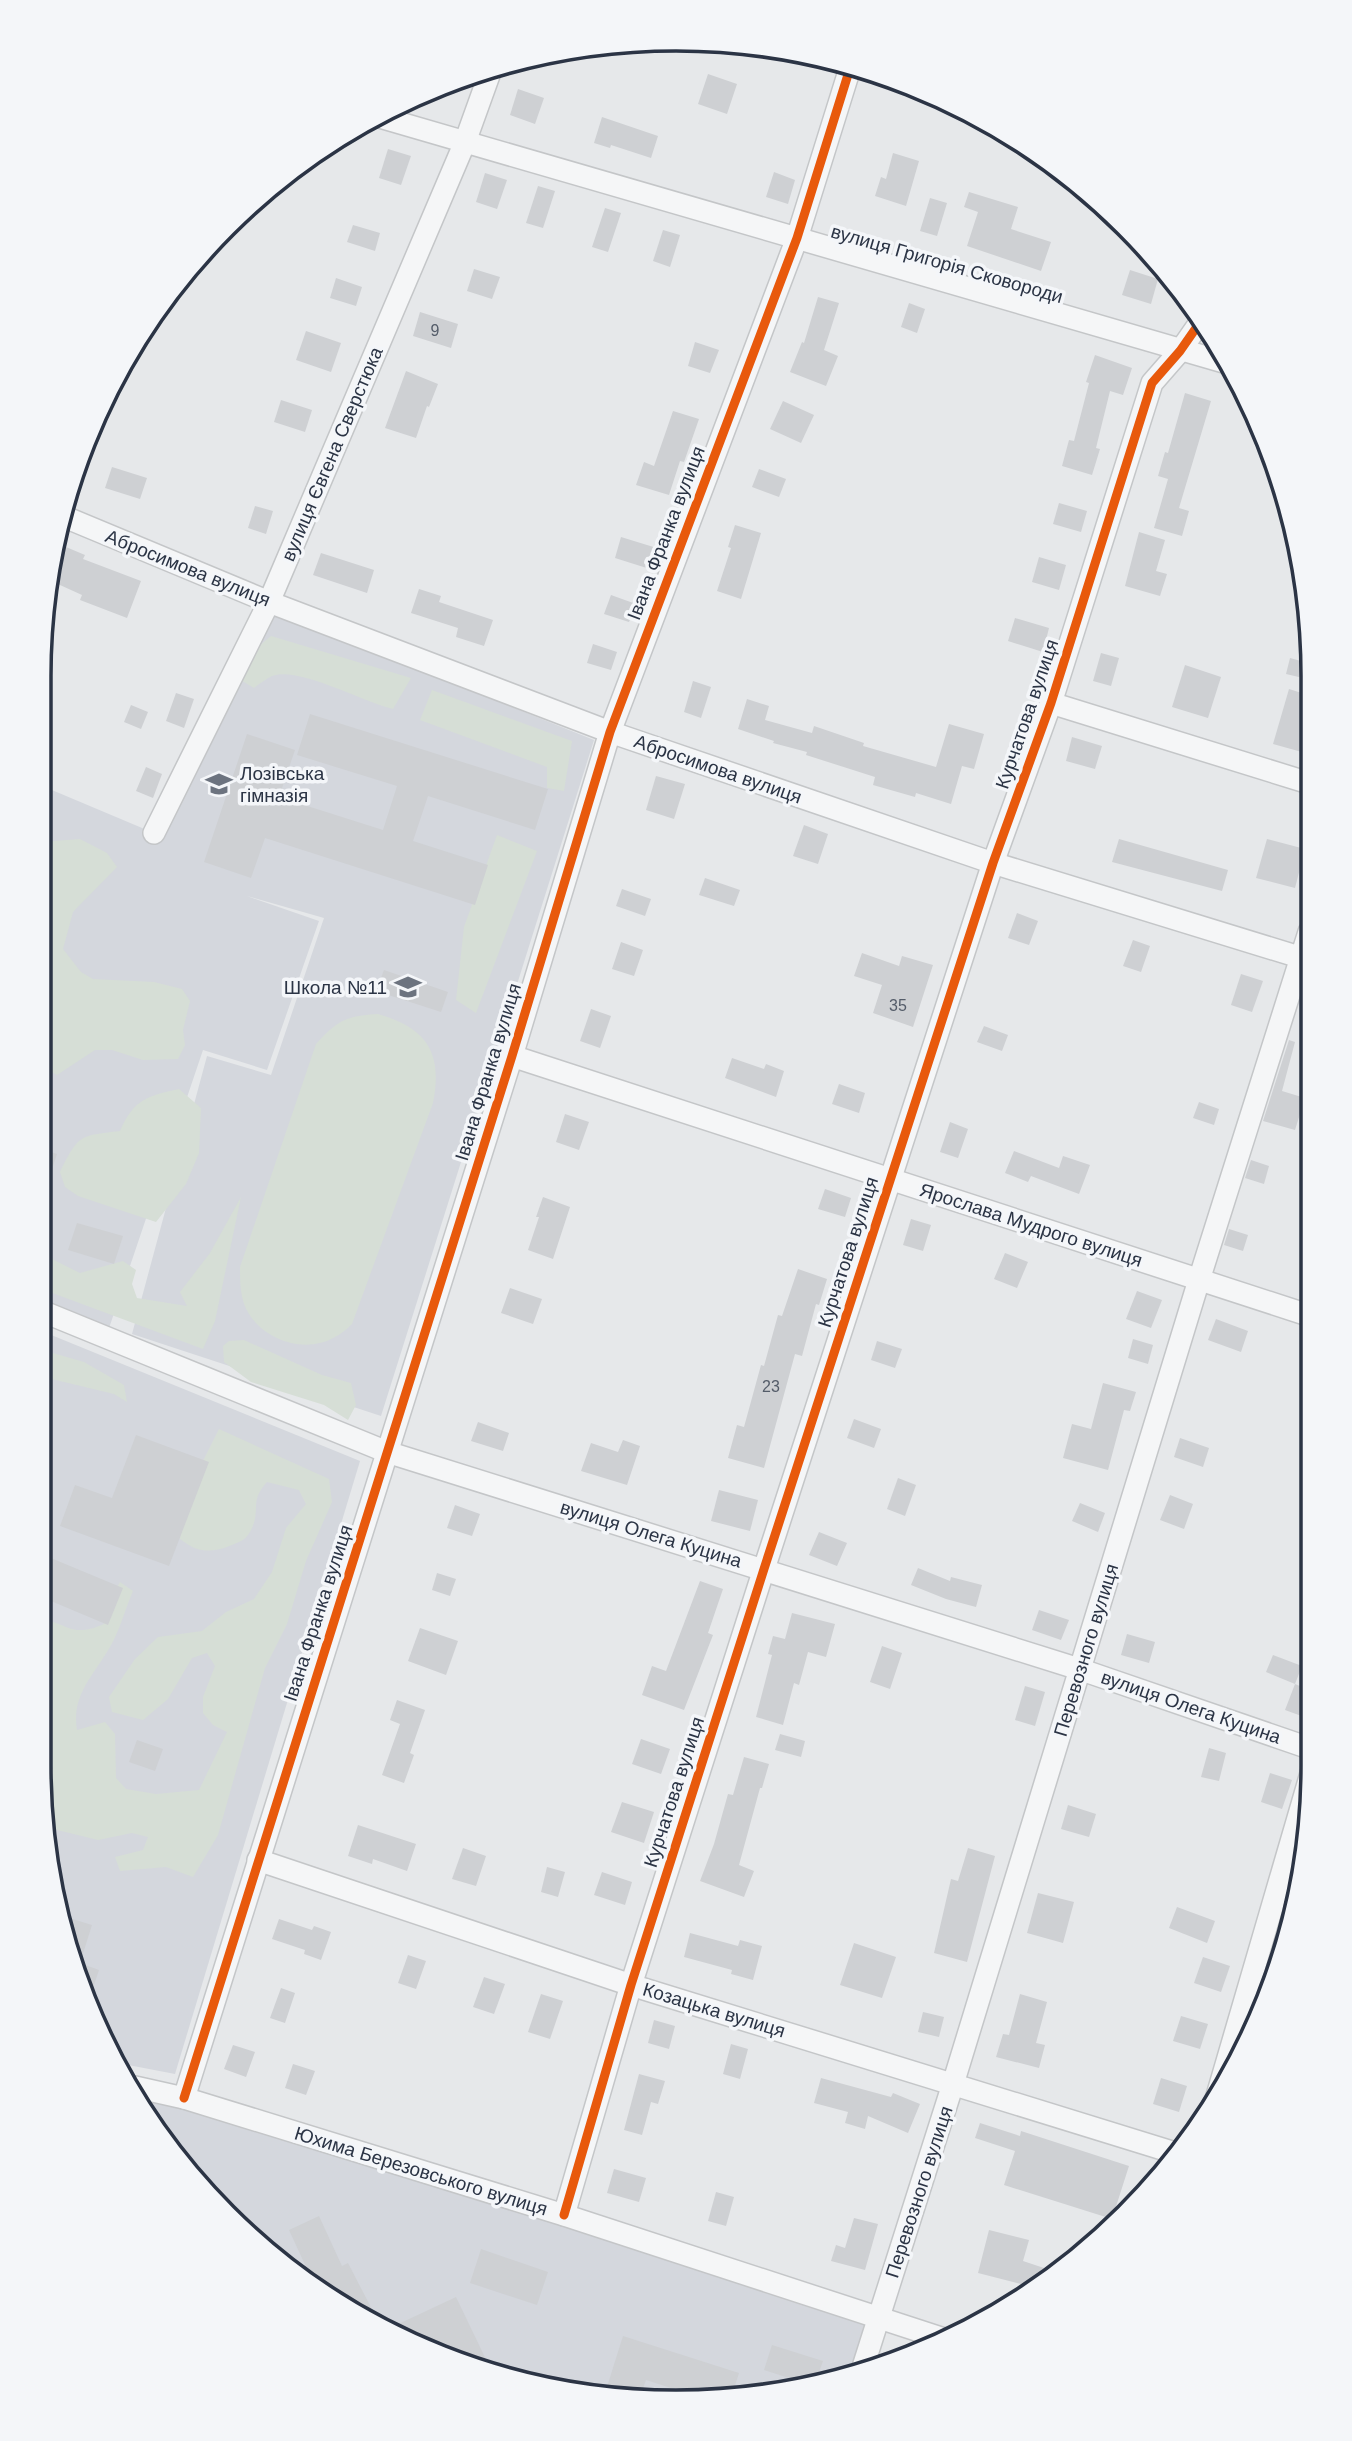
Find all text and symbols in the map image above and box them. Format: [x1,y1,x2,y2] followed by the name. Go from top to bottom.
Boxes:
[829,221,1065,307] street label: вулиця Григорія Сковороди
[431,322,440,339] house number: 9
[277,343,387,564] street label: вулиця Євгена Сверстюка
[623,443,709,623] street label: Івана Франка вулиця
[103,525,273,611] street label: Абросимова вулиця
[992,636,1062,792] street label: Курчатова вулиця
[631,730,805,808] street label: Абросимова вулиця
[240,763,325,806] place label: Лозівська гімназія
[204,769,234,799] school or university icon: Лозівська гімназія
[393,972,423,1002] school or university icon: Школа №11
[284,977,387,998] place label: Школа №11
[451,981,525,1163] street label: Івана Франка вулиця
[889,997,907,1014] house number: 35
[814,1174,882,1330] street label: Курчатова вулиця
[917,1179,1145,1271] street label: Ярослава Мудрого вулиця
[762,1378,780,1395] house number: 23
[558,1496,745,1572] street label: вулиця Олега Куцина
[280,1522,356,1704] street label: Івана Франка вулиця
[1050,1561,1122,1739] street label: Перевозного вулиця
[1098,1666,1284,1748] street label: вулиця Олега Куцина
[640,1714,708,1870] street label: Курчатова вулиця
[640,1978,788,2042] street label: Козацька вулиця
[881,2103,957,2281] street label: Перевозного вулиця
[292,2122,550,2220] street label: Юхима Березовського вулиця

